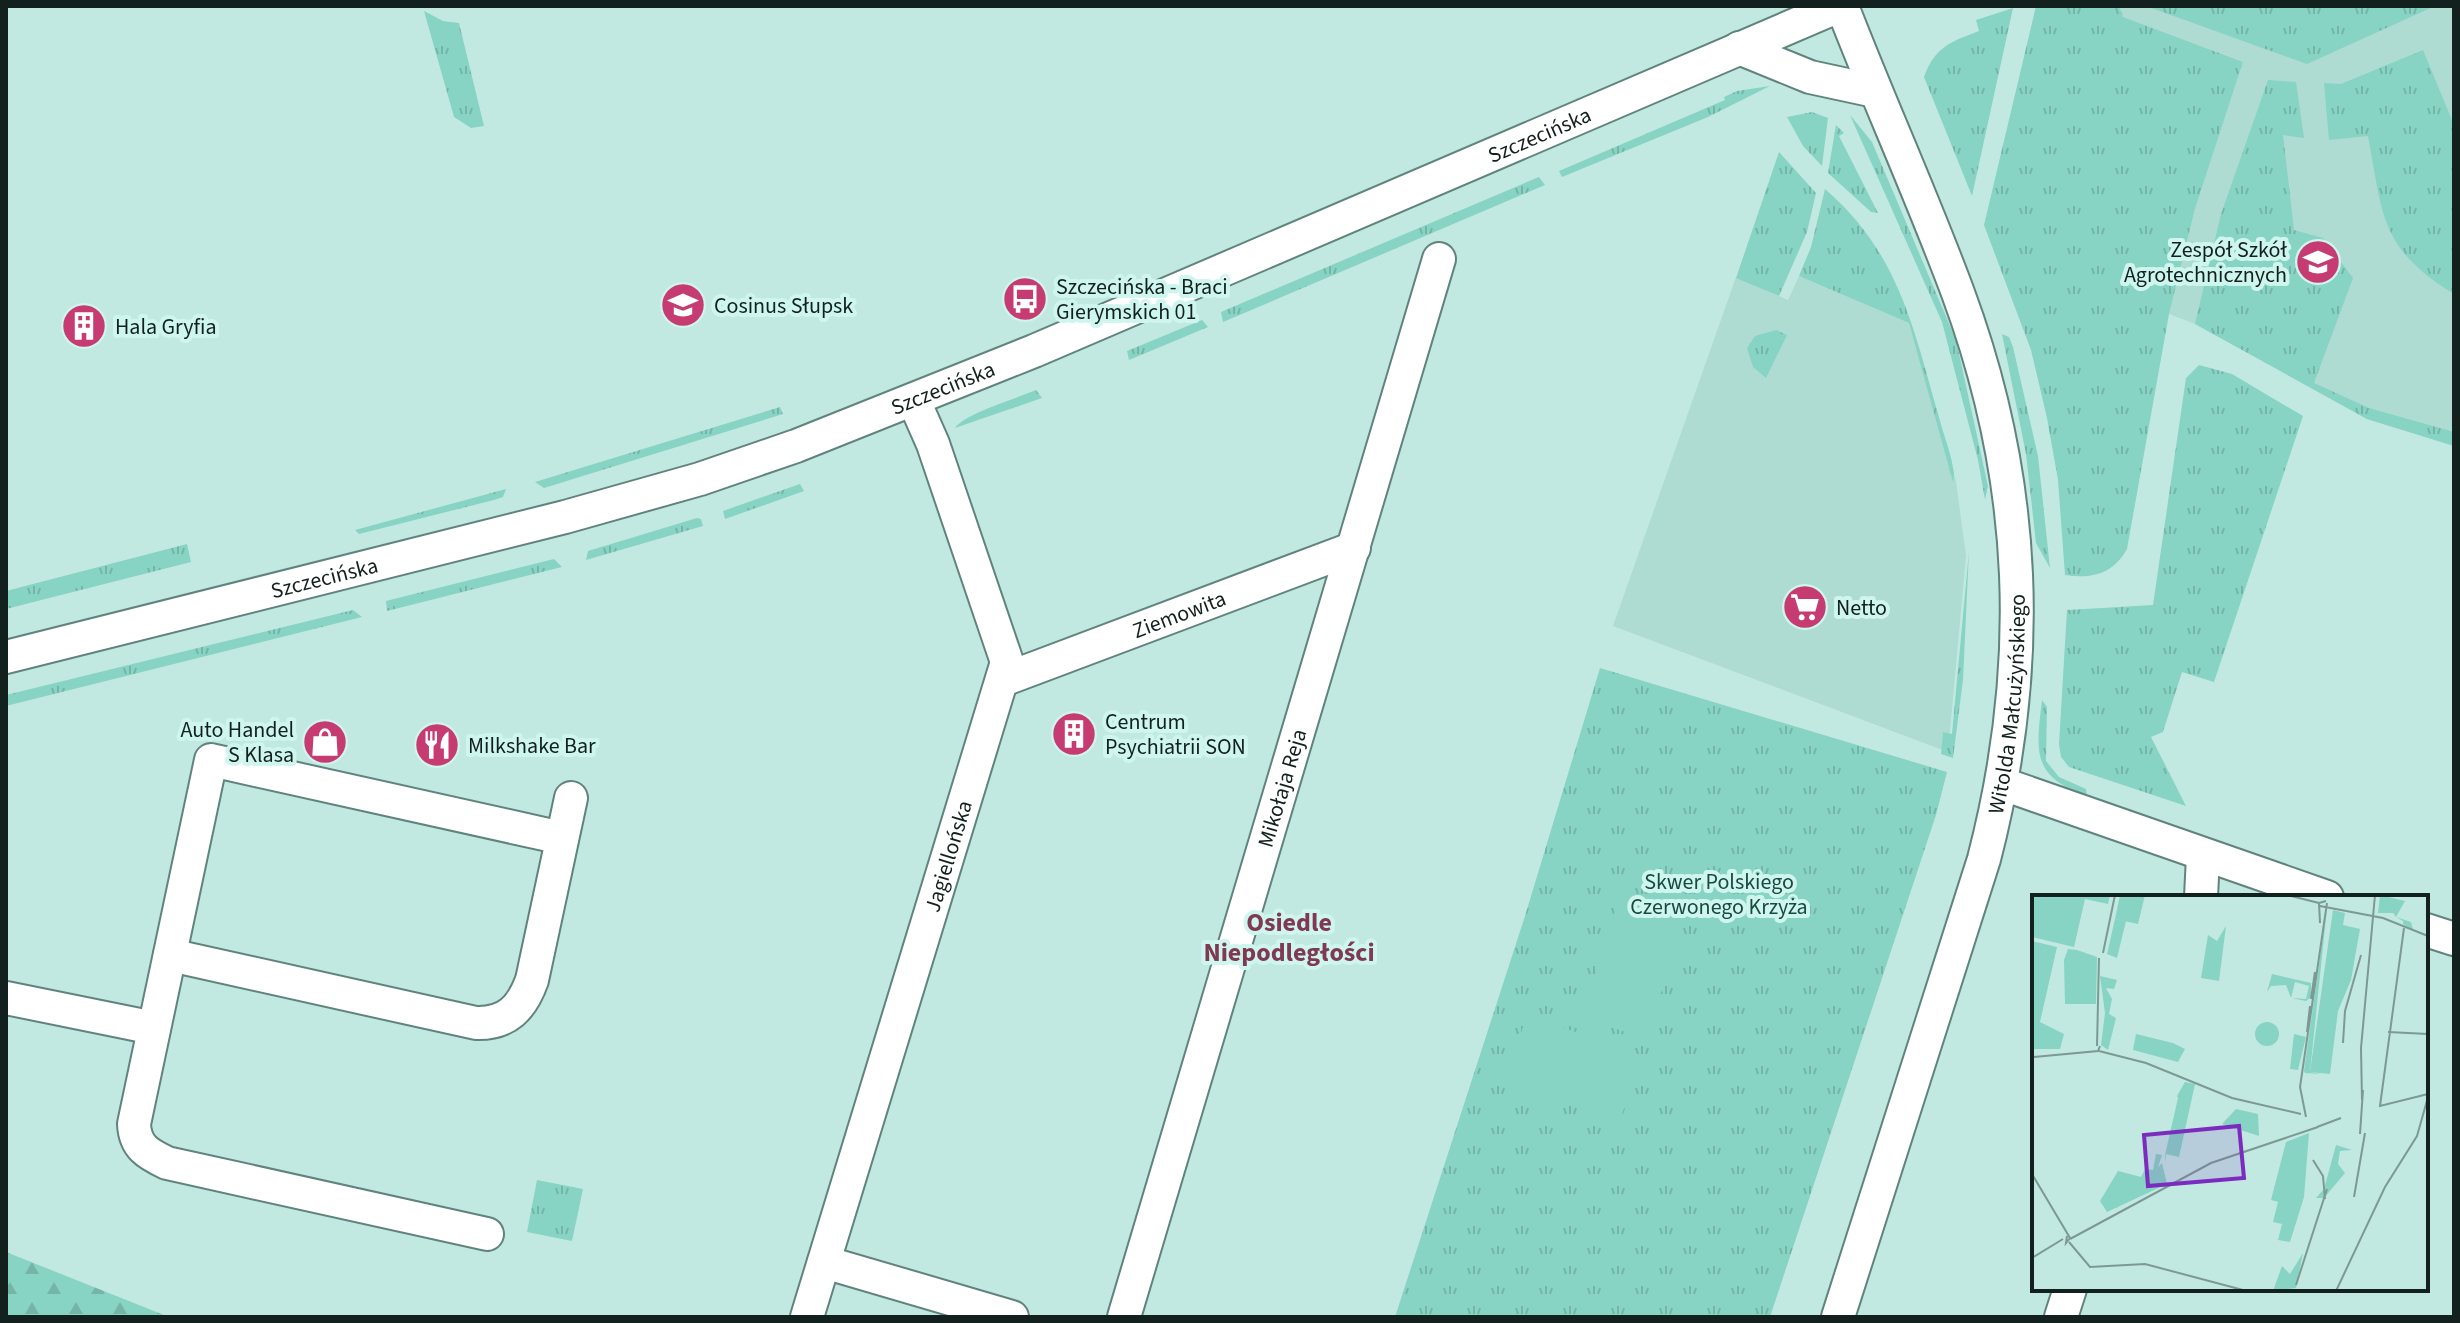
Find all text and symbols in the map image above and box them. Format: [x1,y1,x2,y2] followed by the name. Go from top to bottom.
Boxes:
[1483,99,1596,172] street label: Szczecińska
[2124,234,2287,291] place label: Zespół Szkół Agrotechnicznych
[2294,238,2342,286] school or university icon: Zespół Szkół Agrotechnicznych
[1056,271,1228,328] place label: Szczecińska - Braci Gierymskich 01
[1001,275,1049,323] bus stop icon: Szczecińska - Braci Gierymskich 01
[659,281,707,329] school or university icon: Cosinus Słupsk
[714,290,853,322] place label: Cosinus Słupsk
[60,302,108,350] building icon: Hala Gryfia
[115,311,217,343] place label: Hala Gryfia
[886,353,1000,424] street label: Szczecińska
[267,549,381,607] street label: Szczecińska
[1128,583,1231,647] street label: Ziemowita
[1781,583,1829,631] supermarket icon: Netto
[1836,592,1887,624] place label: Netto
[1980,594,2034,817] street label: Witolda Małcużyńskiego
[1105,706,1246,763] place label: Centrum Psychiatrii SON
[1050,710,1098,758] building icon: Centrum Psychiatrii SON
[181,714,294,771] place label: Auto Handel S Klasa
[301,718,349,766] shop icon: Auto Handel S Klasa
[413,721,461,769] restaurant icon: Milkshake Bar
[1250,725,1315,851] street label: Mikołaja Reja
[468,730,596,762] place label: Milkshake Bar
[917,796,981,916] street label: Jagiellońska
[1630,866,1808,923] park label: Skwer Polskiego Czerwonego Krzyża
[2032,895,2428,1291] inset map
[1203,904,1375,971] district label: Osiedle Niepodległości

